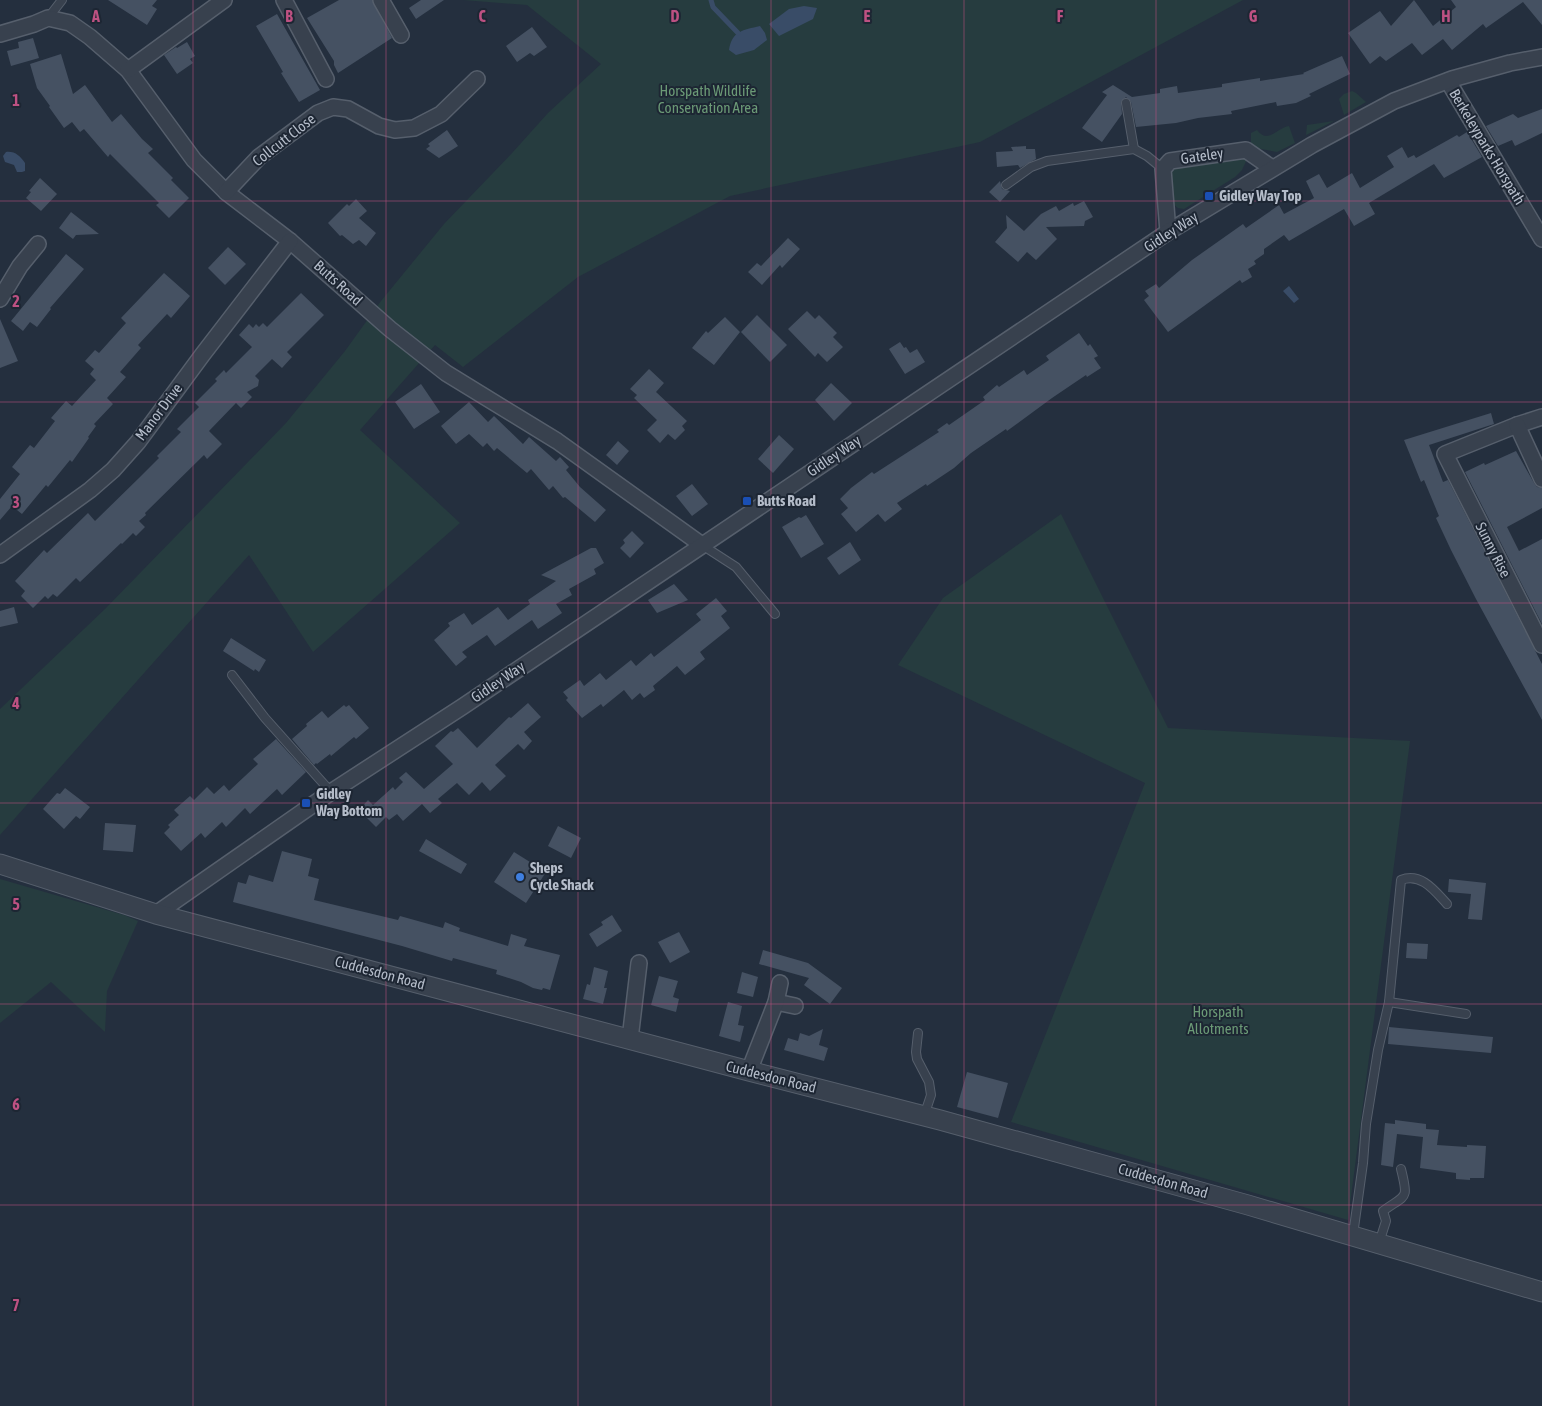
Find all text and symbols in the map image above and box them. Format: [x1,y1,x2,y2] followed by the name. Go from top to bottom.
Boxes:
[91,7,100,25] text: A
[285,7,293,25] text: B
[478,7,486,25] text: C
[671,7,680,25] text: D
[864,7,871,25] text: E
[1057,7,1064,25] text: F
[1249,7,1258,25] text: G
[1441,7,1451,25] text: H
[658,82,758,116] park label: Horspath Wildlife Conservation Area
[1446,86,1529,208] street label: Berkeleyparks Horspath
[12,91,20,109] text: 1
[249,110,319,169] street label: Collcutt Close
[1180,144,1224,167] street label: Gateley
[1219,187,1302,204] place label: Gidley Way Top
[1203,190,1215,202] marker: Gidley Way Top
[1141,208,1201,255] street label: Gidley Way
[311,257,366,309] street label: Butts Road
[12,292,20,310] text: 2
[132,380,186,444] street label: Manor Drive
[804,432,864,480] street label: Gidley Way
[757,492,816,509] place label: Butts Road
[12,493,20,511] text: 3
[741,495,753,507] marker: Butts Road
[1472,519,1515,580] street label: Sunny Rise
[468,658,528,706] street label: Gidley Way
[11,694,20,712] text: 4
[315,785,382,819] place label: Gidley Way Bottom
[300,797,312,809] marker: Gidley Way Bottom
[530,859,594,893] place label: Sheps Cycle Shack
[514,871,526,883] marker: Sheps Cycle Shack
[12,895,20,913] text: 5
[333,952,427,993] street label: Cuddesdon Road
[1187,1003,1249,1037] park label: Horspath Allotments
[724,1057,818,1096] street label: Cuddesdon Road
[12,1095,20,1113] text: 6
[1116,1160,1210,1201] street label: Cuddesdon Road
[12,1296,20,1314] text: 7

